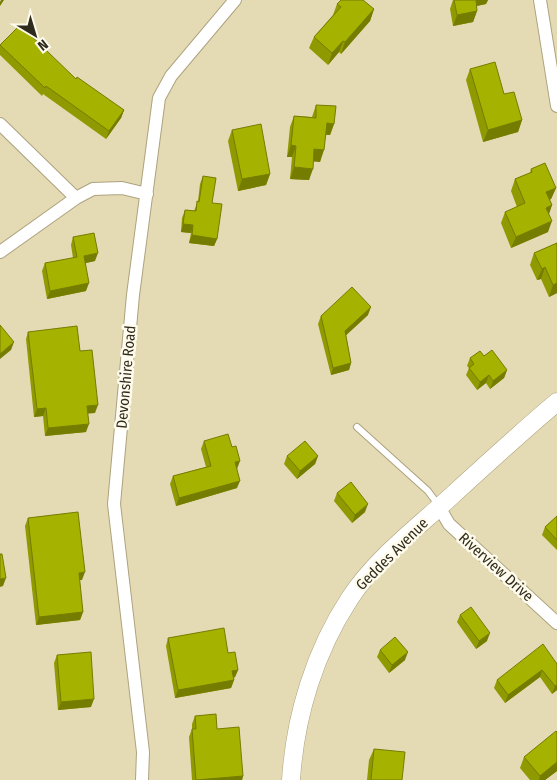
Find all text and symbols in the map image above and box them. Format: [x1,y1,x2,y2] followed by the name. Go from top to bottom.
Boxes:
[10,10,60,60] north arrow
[34,36,51,54] text: N
[113,325,139,429] street label: Devonshire Road
[352,514,432,594] street label: Geddes Avenue
[455,529,537,605] street label: Riverview Drive

